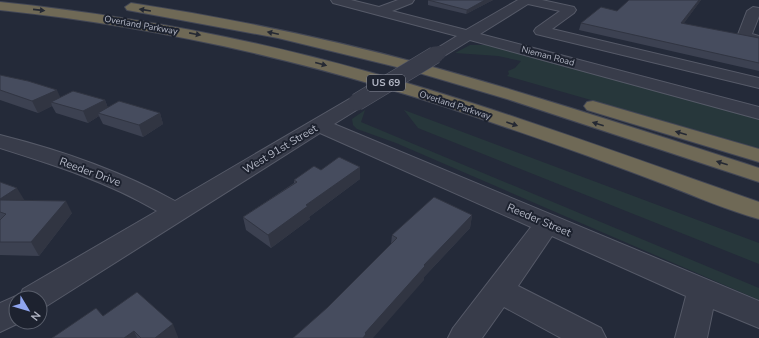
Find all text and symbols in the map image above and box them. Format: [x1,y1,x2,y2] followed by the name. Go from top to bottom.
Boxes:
[33,7,45,13] one-way arrow
[139,7,151,13] one-way arrow
[103,13,179,37] street label: Overland Parkway
[267,29,279,35] one-way arrow
[189,31,201,37] one-way arrow
[520,43,576,69] street label: Nieman Road
[316,61,328,67] one-way arrow
[367,75,405,91] road number: US 69
[418,88,493,122] street label: Overland Parkway
[592,120,604,126] one-way arrow
[240,121,320,177] street label: West 91st Street
[507,121,519,127] one-way arrow
[675,130,687,136] one-way arrow
[57,154,123,190] street label: Reeder Drive
[716,160,728,166] one-way arrow
[505,200,573,240] street label: Reeder Street
[8,290,48,330] north arrow
[27,308,44,324] text: N

